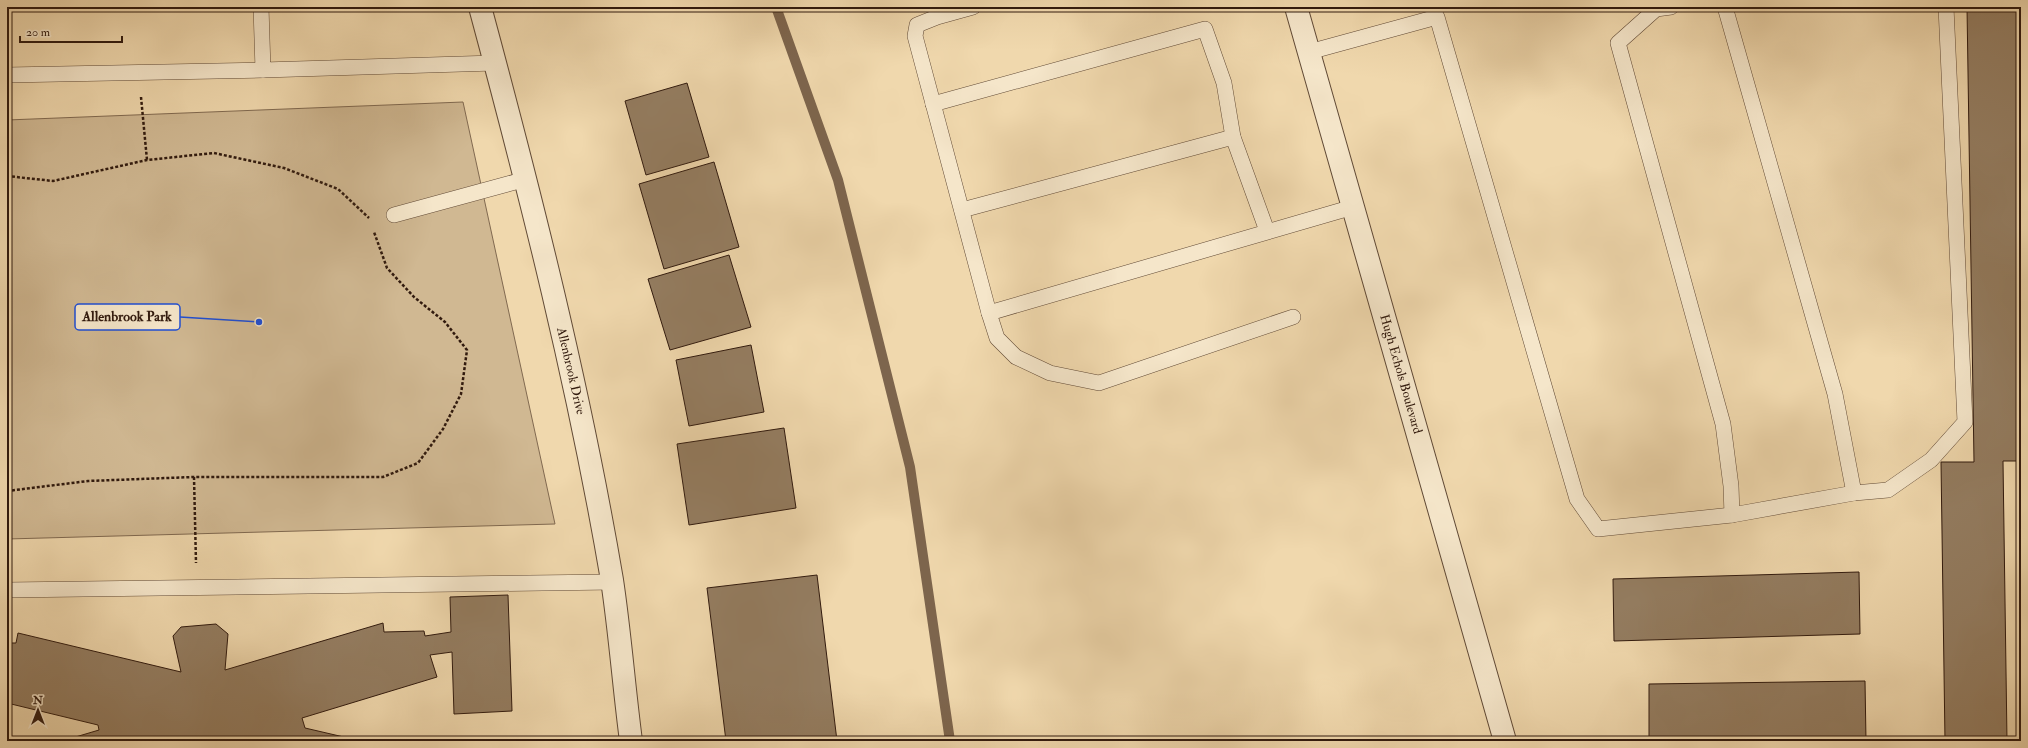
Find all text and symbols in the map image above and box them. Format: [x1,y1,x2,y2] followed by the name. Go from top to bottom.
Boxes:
[20,18,122,44] scale bar
[26,25,51,40] text: 20 m
[75,304,180,330] callout: Allenbrook Park
[81,308,172,325] text: Allenbrook Park
[1376,312,1426,436] street label: Hugh Echols Boulevard
[553,325,589,417] street label: Allenbrook Drive
[18,690,58,730] north arrow
[32,694,44,707] text: N

